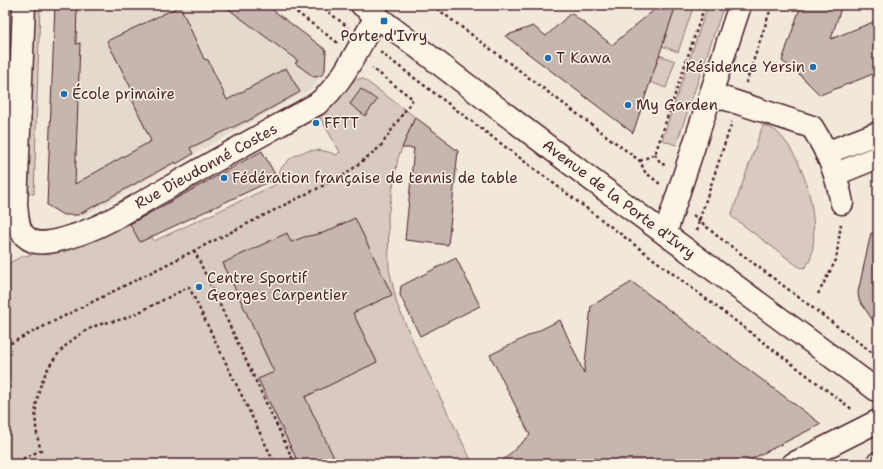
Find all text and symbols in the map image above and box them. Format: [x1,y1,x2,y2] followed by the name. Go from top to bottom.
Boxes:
[379,16,389,26] marker: Porte d'Ivry
[341,26,427,46] place label: Porte d'Ivry
[556,48,611,68] place label: T Kawa
[543,53,553,63] marker: T Kawa
[685,57,805,77] place label: Résidence Yersin
[808,62,818,72] marker: Résidence Yersin
[72,83,175,104] place label: École primaire
[59,89,69,99] marker: École primaire
[636,95,718,115] place label: My Garden
[623,100,633,110] marker: My Garden
[324,113,359,133] place label: FFTT
[131,118,281,214] street label: Rue Dieudonné Costes
[311,118,321,128] marker: FFTT
[538,135,700,263] street label: Avenue de la Porte d'Ivry
[232,168,518,188] place label: Fédération française de tennis de table
[219,173,229,183] marker: Fédération française de tennis de table
[207,268,348,305] place label: Centre Sportif Georges Carpentier
[194,282,204,292] marker: Centre Sportif Georges Carpentier

